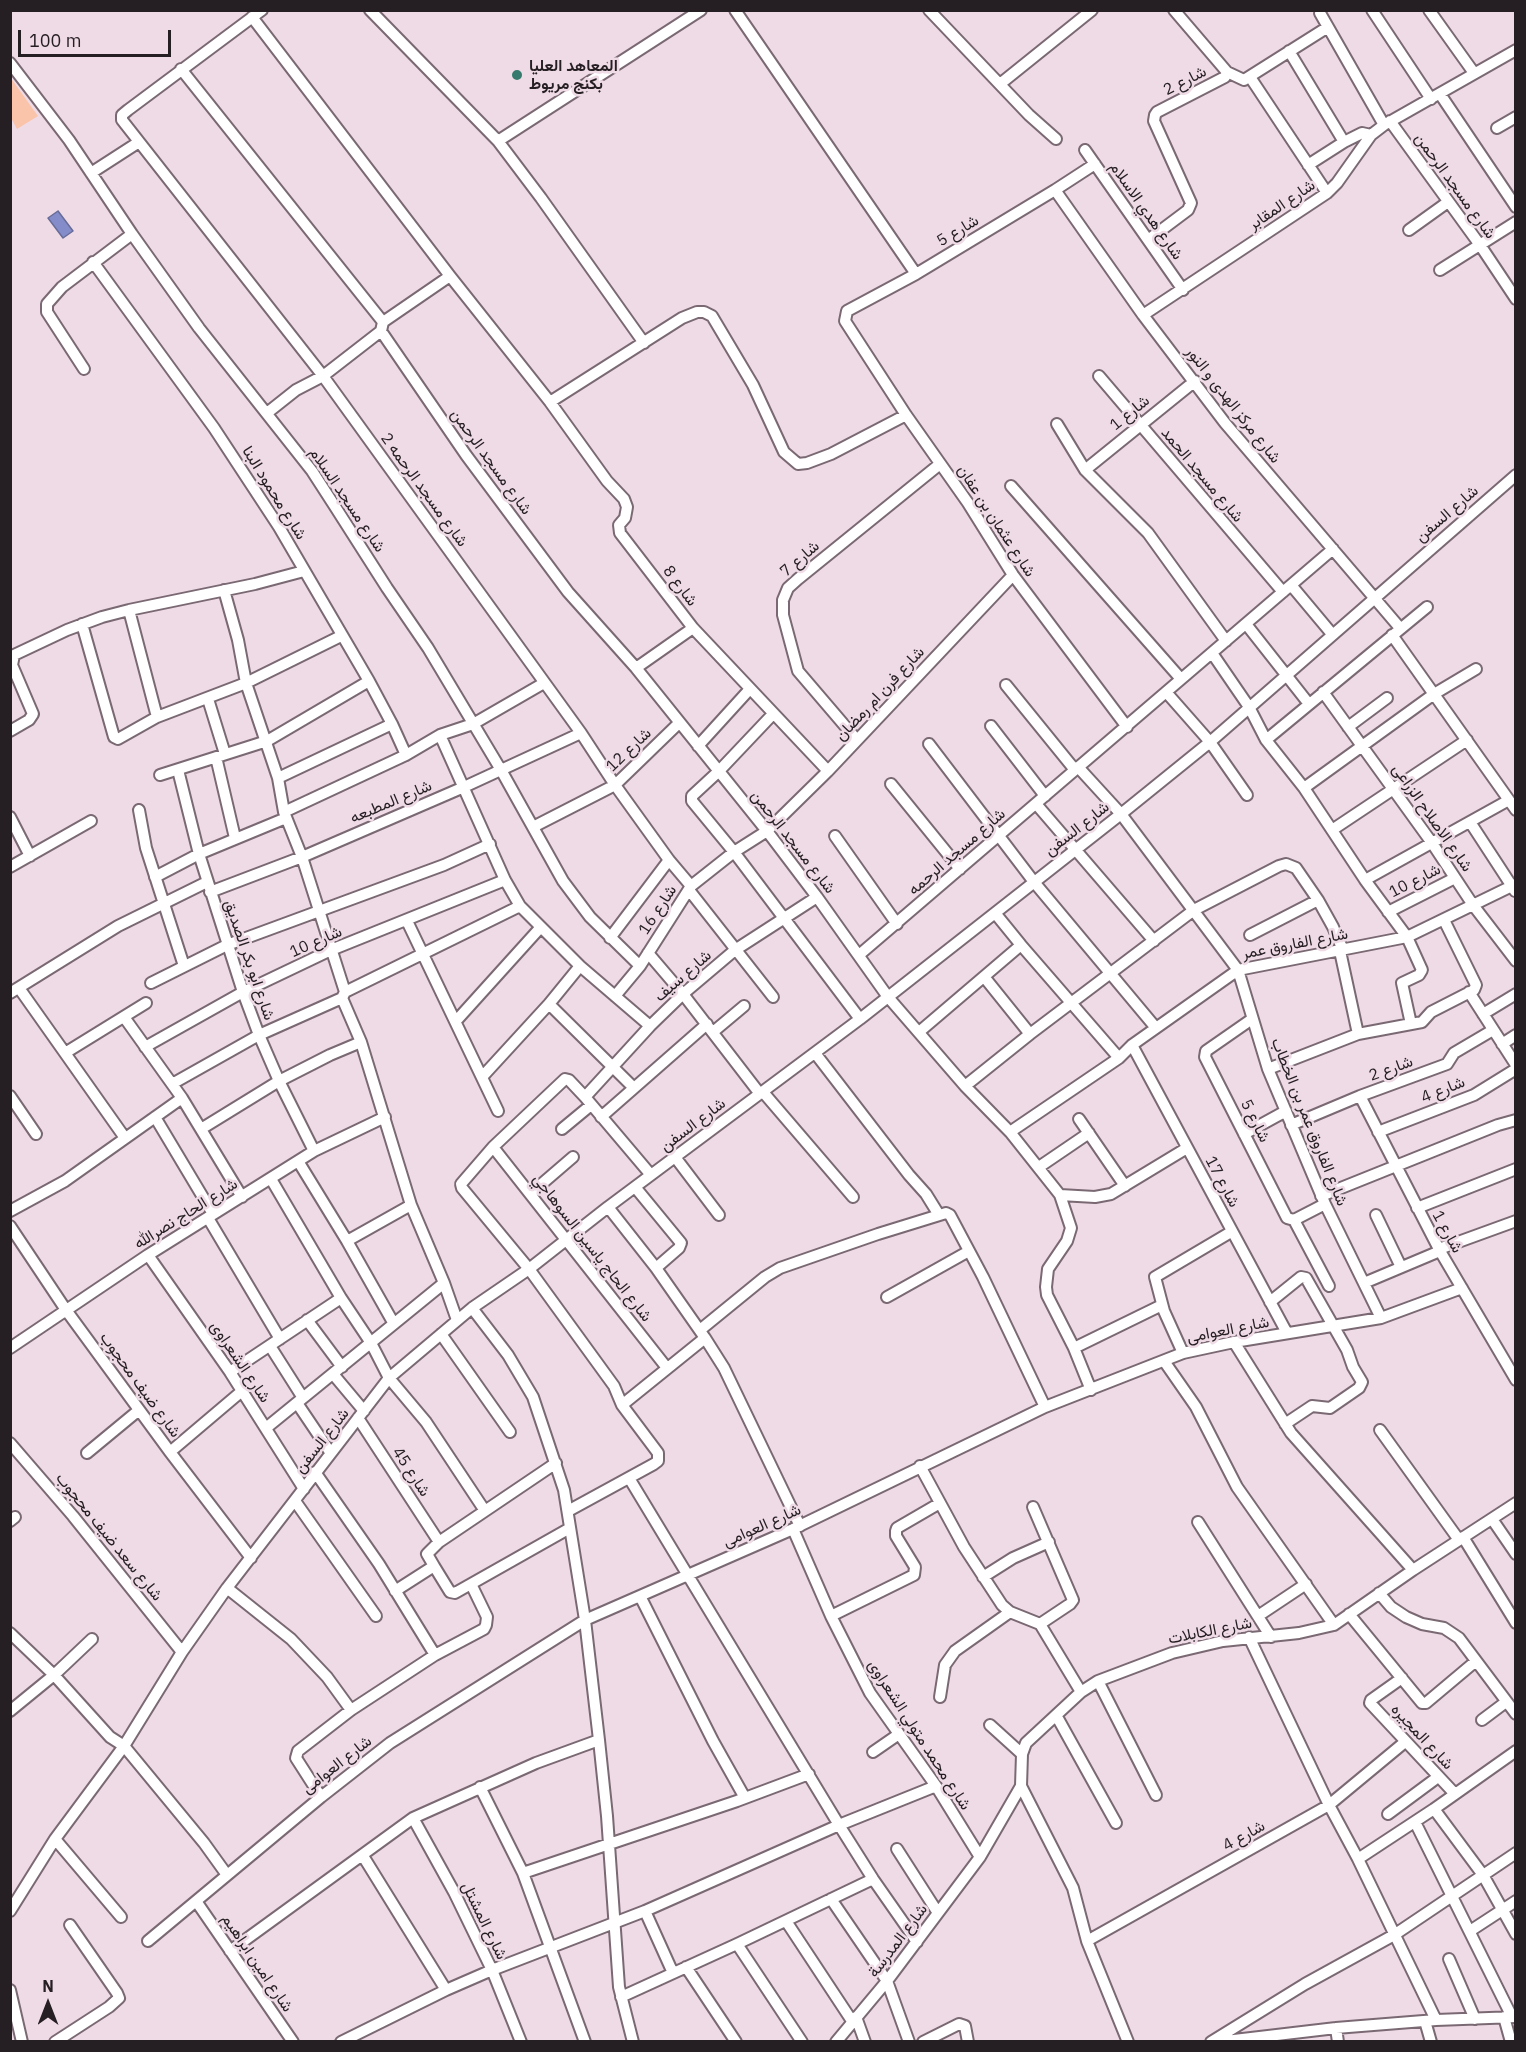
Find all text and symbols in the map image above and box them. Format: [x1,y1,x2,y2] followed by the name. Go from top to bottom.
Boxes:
[21,18,174,56] scale bar
[29,29,81,52] text: 100 m
[529,56,618,94] place label: المعاهد العليا بكنج مريوط
[1160,62,1210,100] street label: شارع 2
[510,68,524,82] marker: المعاهد العليا بكنج مريوط
[1410,129,1500,243] street label: شارع مسجد الرحمن
[1105,158,1187,264] street label: شارع هدي الاسلام
[1245,176,1319,234] street label: شارع المقابر
[934,211,982,251] street label: شارع 5
[1181,343,1285,467] street label: شارع مركز الهدى و النور
[1106,391,1154,435] street label: شارع 1
[446,405,536,519] street label: شارع مسجد الرحمن
[1157,424,1247,526] street label: شارع مسجد الحمد
[376,429,472,551] street label: شارع مسجد الرحمه 2
[238,443,310,543] street label: شارع محمود البنا
[305,444,389,556] street label: شارع مسجد السلام
[953,462,1039,580] street label: شارع عثمان بن عفان
[1412,481,1482,547] street label: شارع السفن
[777,537,823,581] street label: شارع 7
[659,562,701,610] street label: شارع 8
[831,643,929,745] street label: شارع فرن ام رمضان
[602,724,656,776] street label: شارع 12
[1388,760,1476,876] street label: شارع الاصلاح الزراعى
[347,776,435,828] street label: شارع المطبعه
[747,786,839,898] street label: شارع مسجد الرحمن
[1041,798,1113,860] street label: شارع السفن
[904,805,1010,899] street label: شارع مسجد الرحمه
[1386,860,1444,902] street label: شارع 10
[635,882,681,938] street label: شارع 16
[219,897,279,1023] street label: شارع ابو بكر الصديق
[287,922,345,962] street label: شارع 10
[1240,924,1350,964] street label: شارع الفاروق عمر
[651,946,715,1006] street label: شارع سيف
[1267,1035,1351,1209] street label: شارع الفاروق عمر بن الخطاب
[1366,1052,1416,1086] street label: شارع 2
[1418,1073,1468,1107] street label: شارع 4
[656,1094,730,1156] street label: شارع السفن
[1236,1096,1274,1146] street label: شارع 5
[1201,1153,1243,1211] street label: شارع 17
[528,1170,656,1326] street label: شارع الحاج ياسين السوهاجي
[131,1174,241,1254] street label: شارع الحاج نصرالله
[1428,1207,1466,1257] street label: شارع 1
[1185,1313,1271,1347] street label: شارع العوامى
[206,1318,274,1406] street label: شارع الشعراوى
[95,1329,185,1441] street label: شارع ضيف محجوب
[291,1405,353,1477] street label: شارع السفن
[388,1444,434,1500] street label: شارع 45
[51,1469,167,1605] street label: شارع سعد ضيف محجوب
[720,1500,804,1552] street label: شارع العوامى
[1166,1613,1254,1649] street label: شارع الكابلات
[863,1656,975,1814] street label: شارع محمد متولي الشعراوى
[1387,1700,1457,1774] street label: شارع المجيره
[298,1732,376,1798] street label: شارع العوامى
[1219,1817,1269,1855] street label: شارع 4
[457,1879,511,1963] street label: شارع المشتل
[864,1900,932,1982] street label: شارع المدرسة
[217,1910,297,2016] street label: شارع امين ابراهيم
[18,1974,78,2034] north arrow
[42,1976,54,1996] text: N

